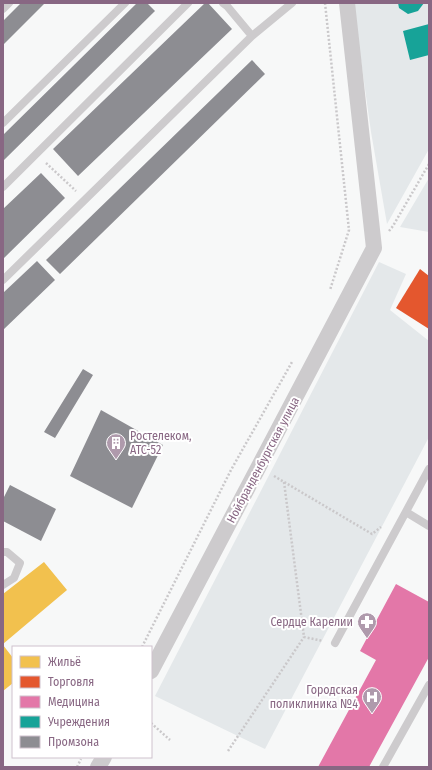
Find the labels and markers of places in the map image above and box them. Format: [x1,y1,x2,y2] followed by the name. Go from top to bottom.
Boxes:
[130,429,191,457] place label: Ростелеком, АТС-52
[105,432,127,460] building icon: Ростелеком, АТС-52
[356,611,378,639] pharmacy icon: Сердце Карелии
[270,615,353,629] place label: Сердце Карелии
[270,683,358,711] place label: Городская поликлиника №4
[361,686,383,714] hospital icon: Городская поликлиника №4

